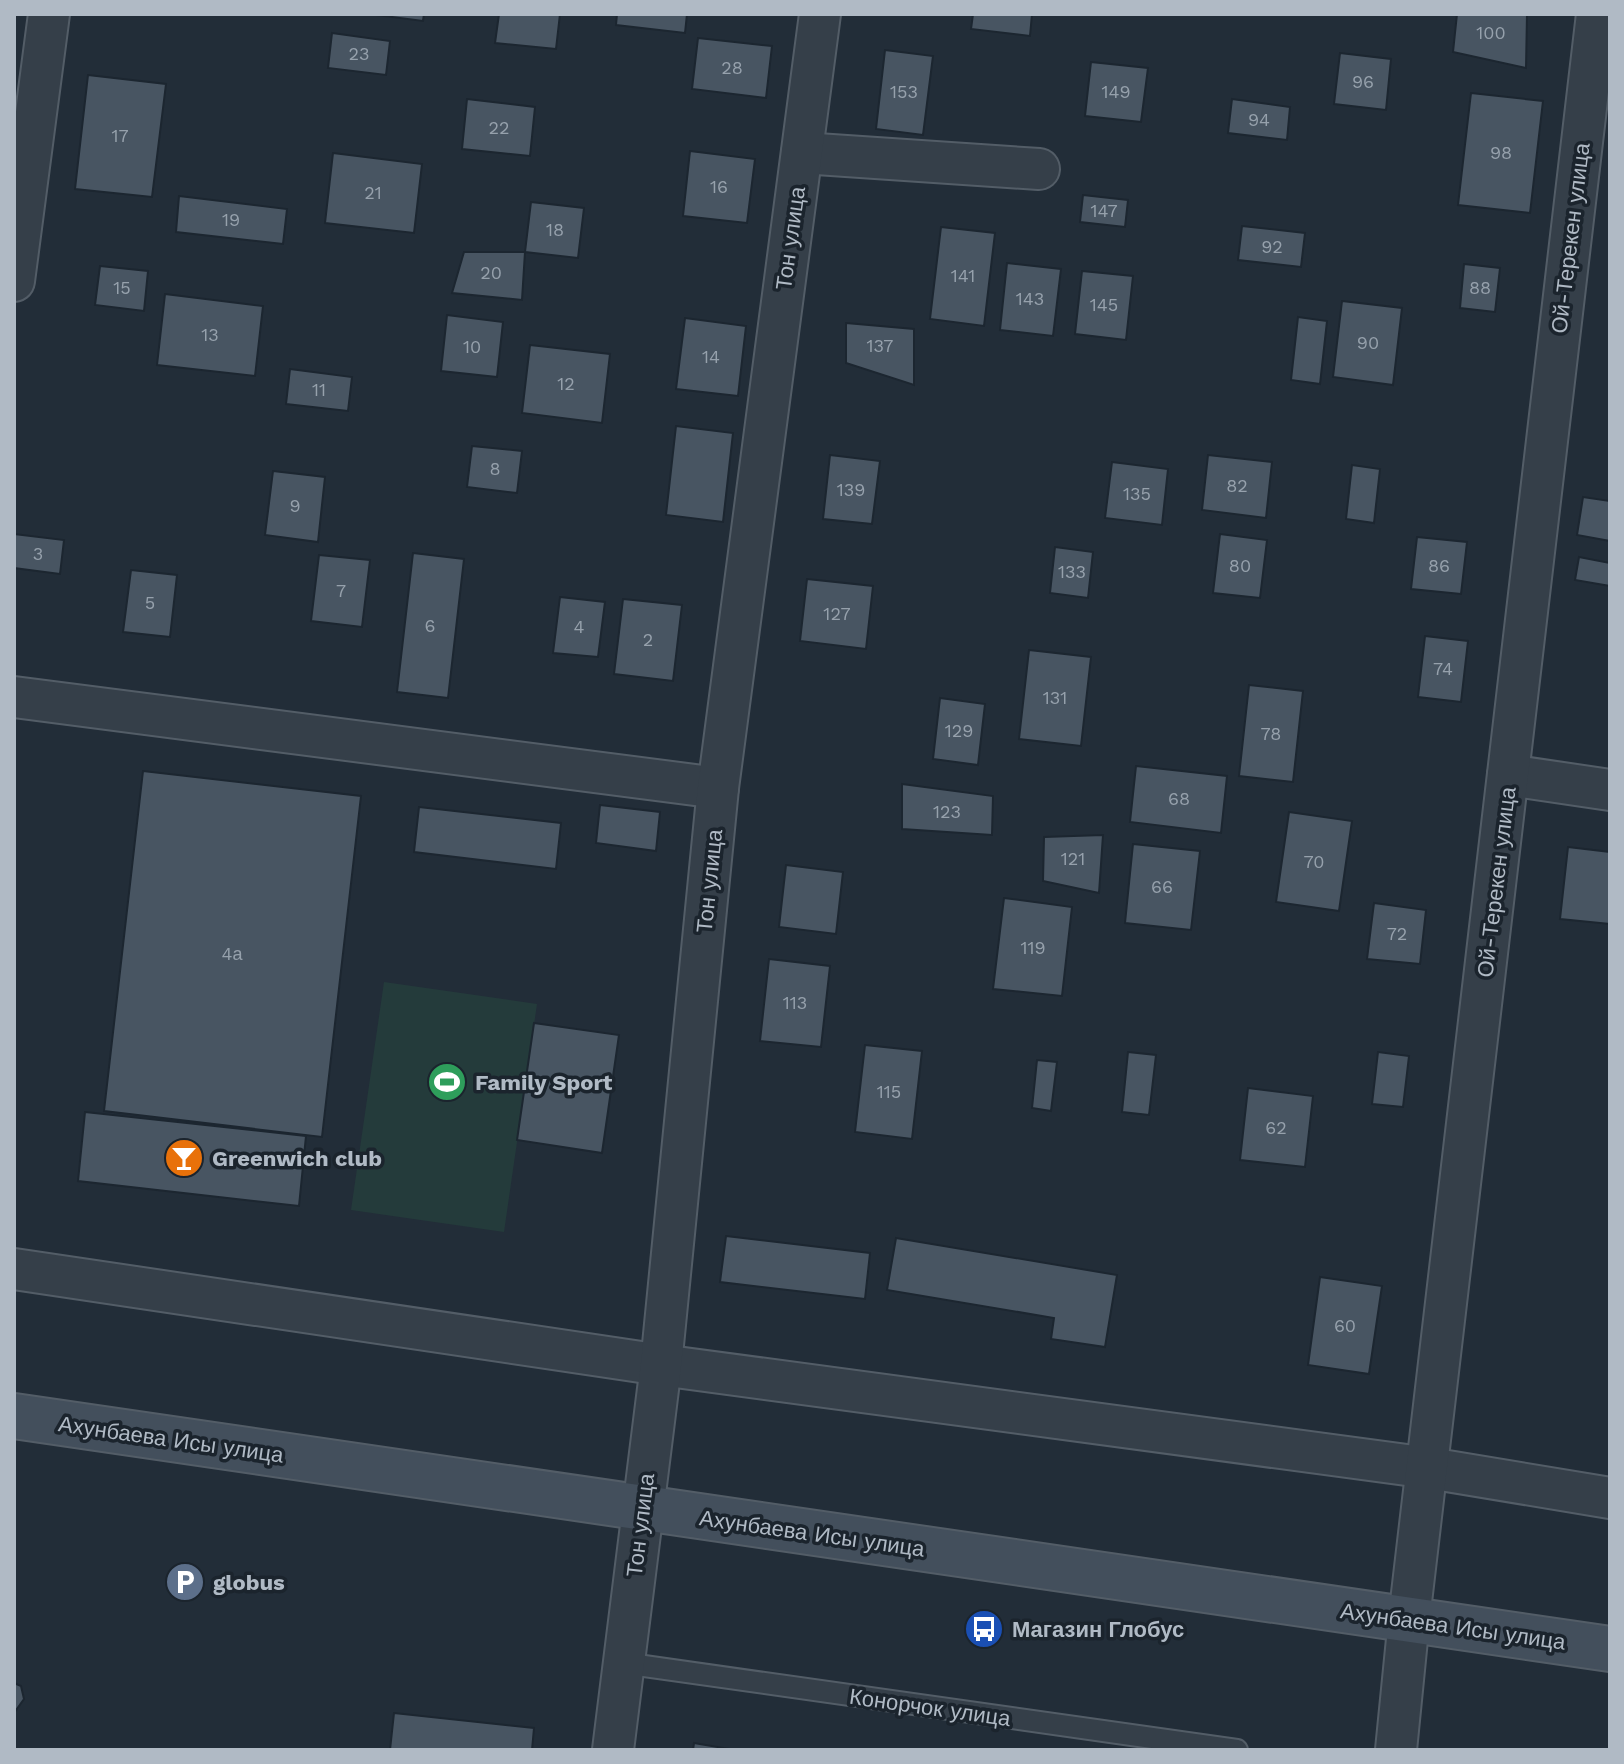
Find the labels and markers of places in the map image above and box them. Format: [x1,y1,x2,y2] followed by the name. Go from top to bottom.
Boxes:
[426,1061,468,1103] sports icon: Family Sport
[475,1070,613,1095] place label: Family Sport
[163,1137,205,1179] bar icon: Greenwich club
[212,1146,382,1171] place label: Greenwich club
[164,1561,206,1603] parking icon: globus
[213,1570,285,1595] place label: globus
[963,1608,1005,1650] bus stop icon: Магазин Глобус
[1012,1617,1184,1642] place label: Магазин Глобус

